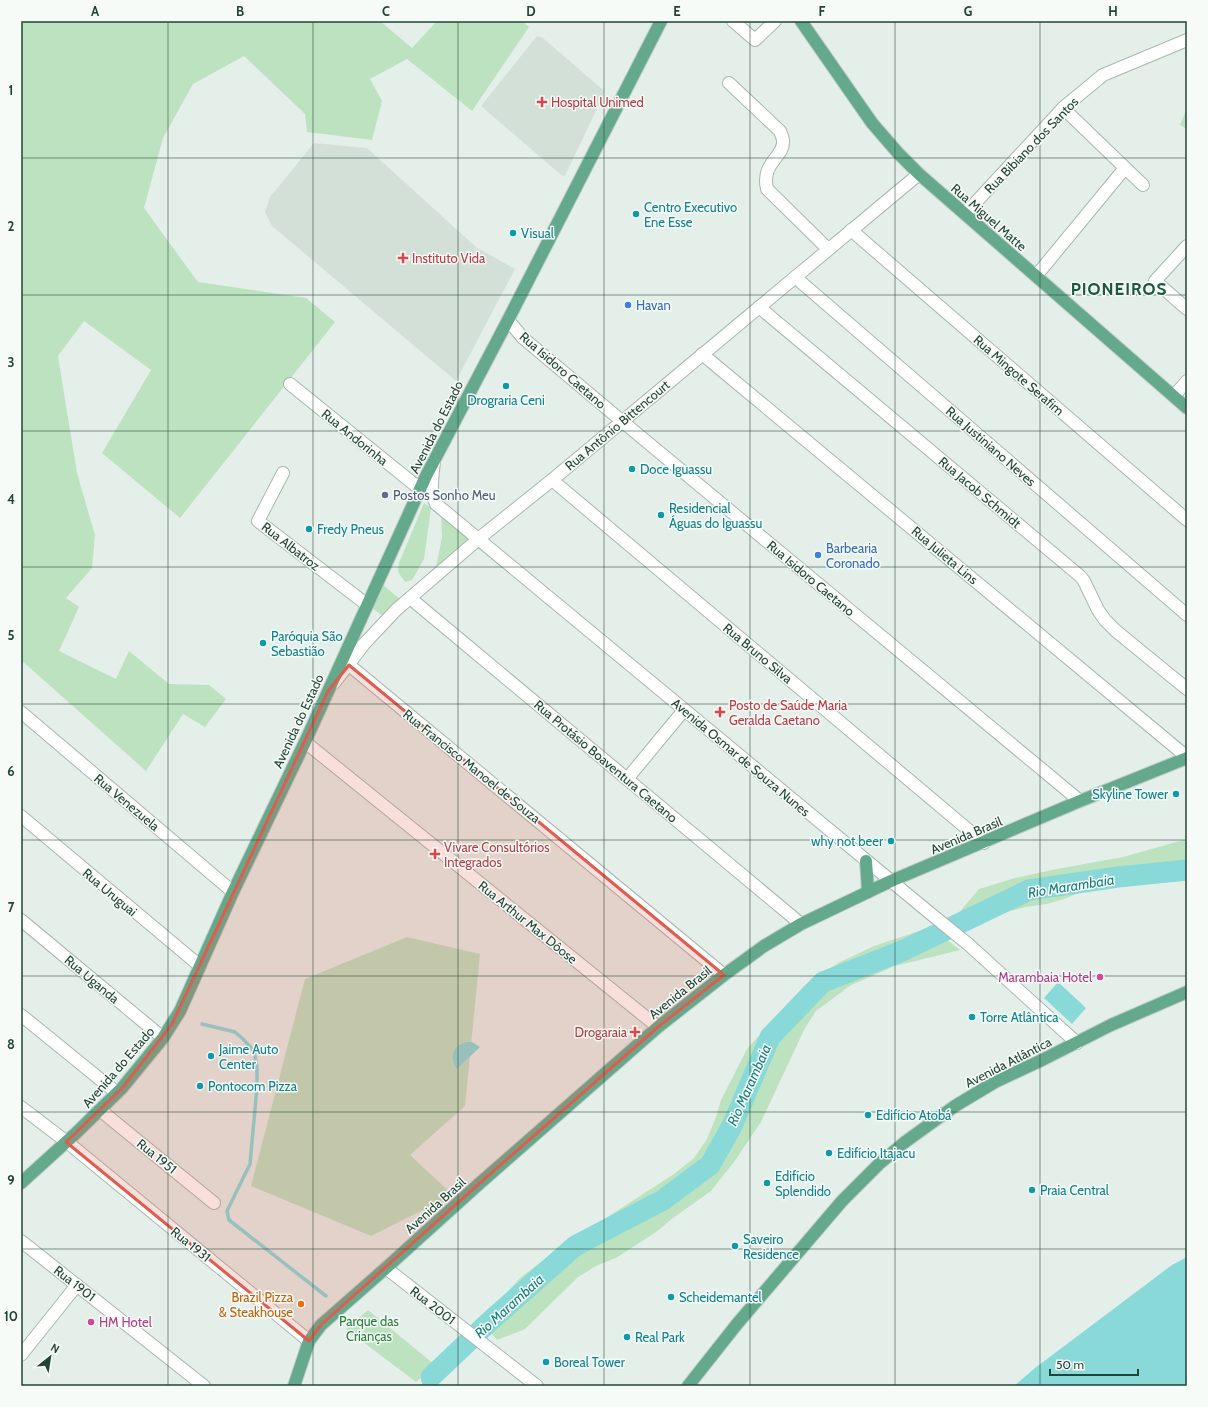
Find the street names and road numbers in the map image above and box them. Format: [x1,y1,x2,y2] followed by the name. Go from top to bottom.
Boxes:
[981,93,1082,197] street label: Rua Bibiano dos Santos
[948,180,1030,254] street label: Rua Miguel Matte
[517,328,609,412] street label: Rua Isidoro Caetano
[971,331,1067,419] street label: Rua Mingote Serafim
[561,376,673,473] street label: Rua Antônio Bittencourt
[406,378,466,476] street label: Avenida do Estado
[943,403,1040,490] street label: Rua Justiniano Neves
[319,405,392,469] street label: Rua Andorinha
[936,453,1025,531] street label: Rua Jacob Schmidt
[259,518,323,574] street label: Rua Albatroz
[909,523,982,588] street label: Rua Julieta Lins
[764,537,858,619] street label: Rua Isidoro Caetano
[720,619,796,687] street label: Rua Bruno Silva
[269,672,327,770] street label: Avenida do Estado
[669,694,814,820] street label: Avenida Osmar de Souza Nunes
[531,696,681,826] street label: Rua Protásio Boaventura Caetano
[400,706,544,827] street label: Rua Francisco Manoel de Souza
[91,770,163,834] street label: Rua Venezuela
[928,813,1004,857] street label: Avenida Brasil
[80,865,140,919] street label: Rua Uruguai
[475,877,581,967] street label: Rua Arthur Max Dôose
[61,952,123,1007] street label: Rua Uganda
[645,962,715,1022] street label: Avenida Brasil
[79,1023,157,1111] street label: Avenida do Estado
[962,1033,1054,1091] street label: Avenida Atlântica
[134,1135,180,1177] street label: Rua 1951
[401,1174,469,1236] street label: Avenida Brasil
[168,1223,214,1265] street label: Rua 1931
[51,1262,99,1304] street label: Rua 1901
[407,1282,459,1328] street label: Rua 2001

